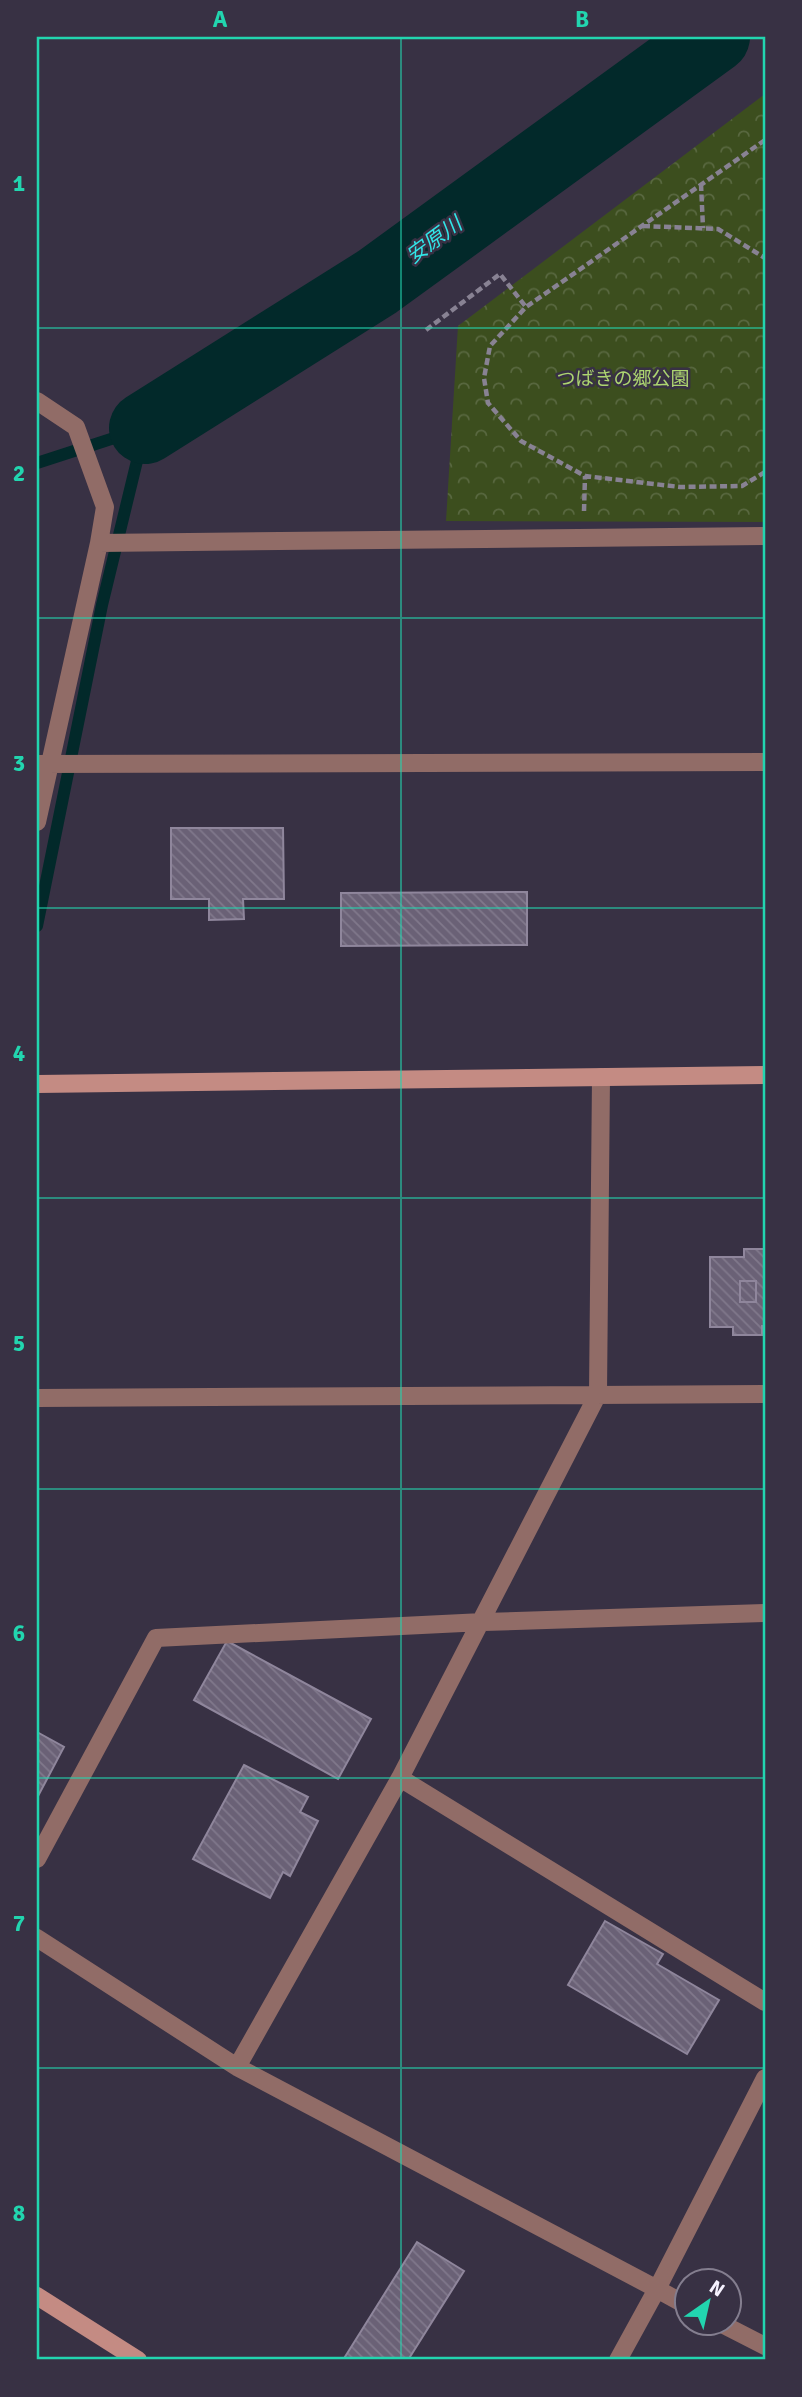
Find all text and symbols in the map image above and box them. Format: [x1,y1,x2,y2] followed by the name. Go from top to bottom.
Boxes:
[213,5,228,34] text: A
[575,5,589,34] text: B
[13,169,25,198] text: 1
[401,210,469,269] water label: 安原川
[556,367,690,391] park label: つばきの郷公園
[13,459,25,488] text: 2
[13,749,25,778] text: 3
[13,1039,25,1068] text: 4
[13,1329,25,1358] text: 5
[13,1619,25,1648] text: 6
[13,1909,25,1938] text: 7
[13,2199,25,2228] text: 8
[672,2268,742,2338] north arrow
[705,2275,729,2302] text: N

